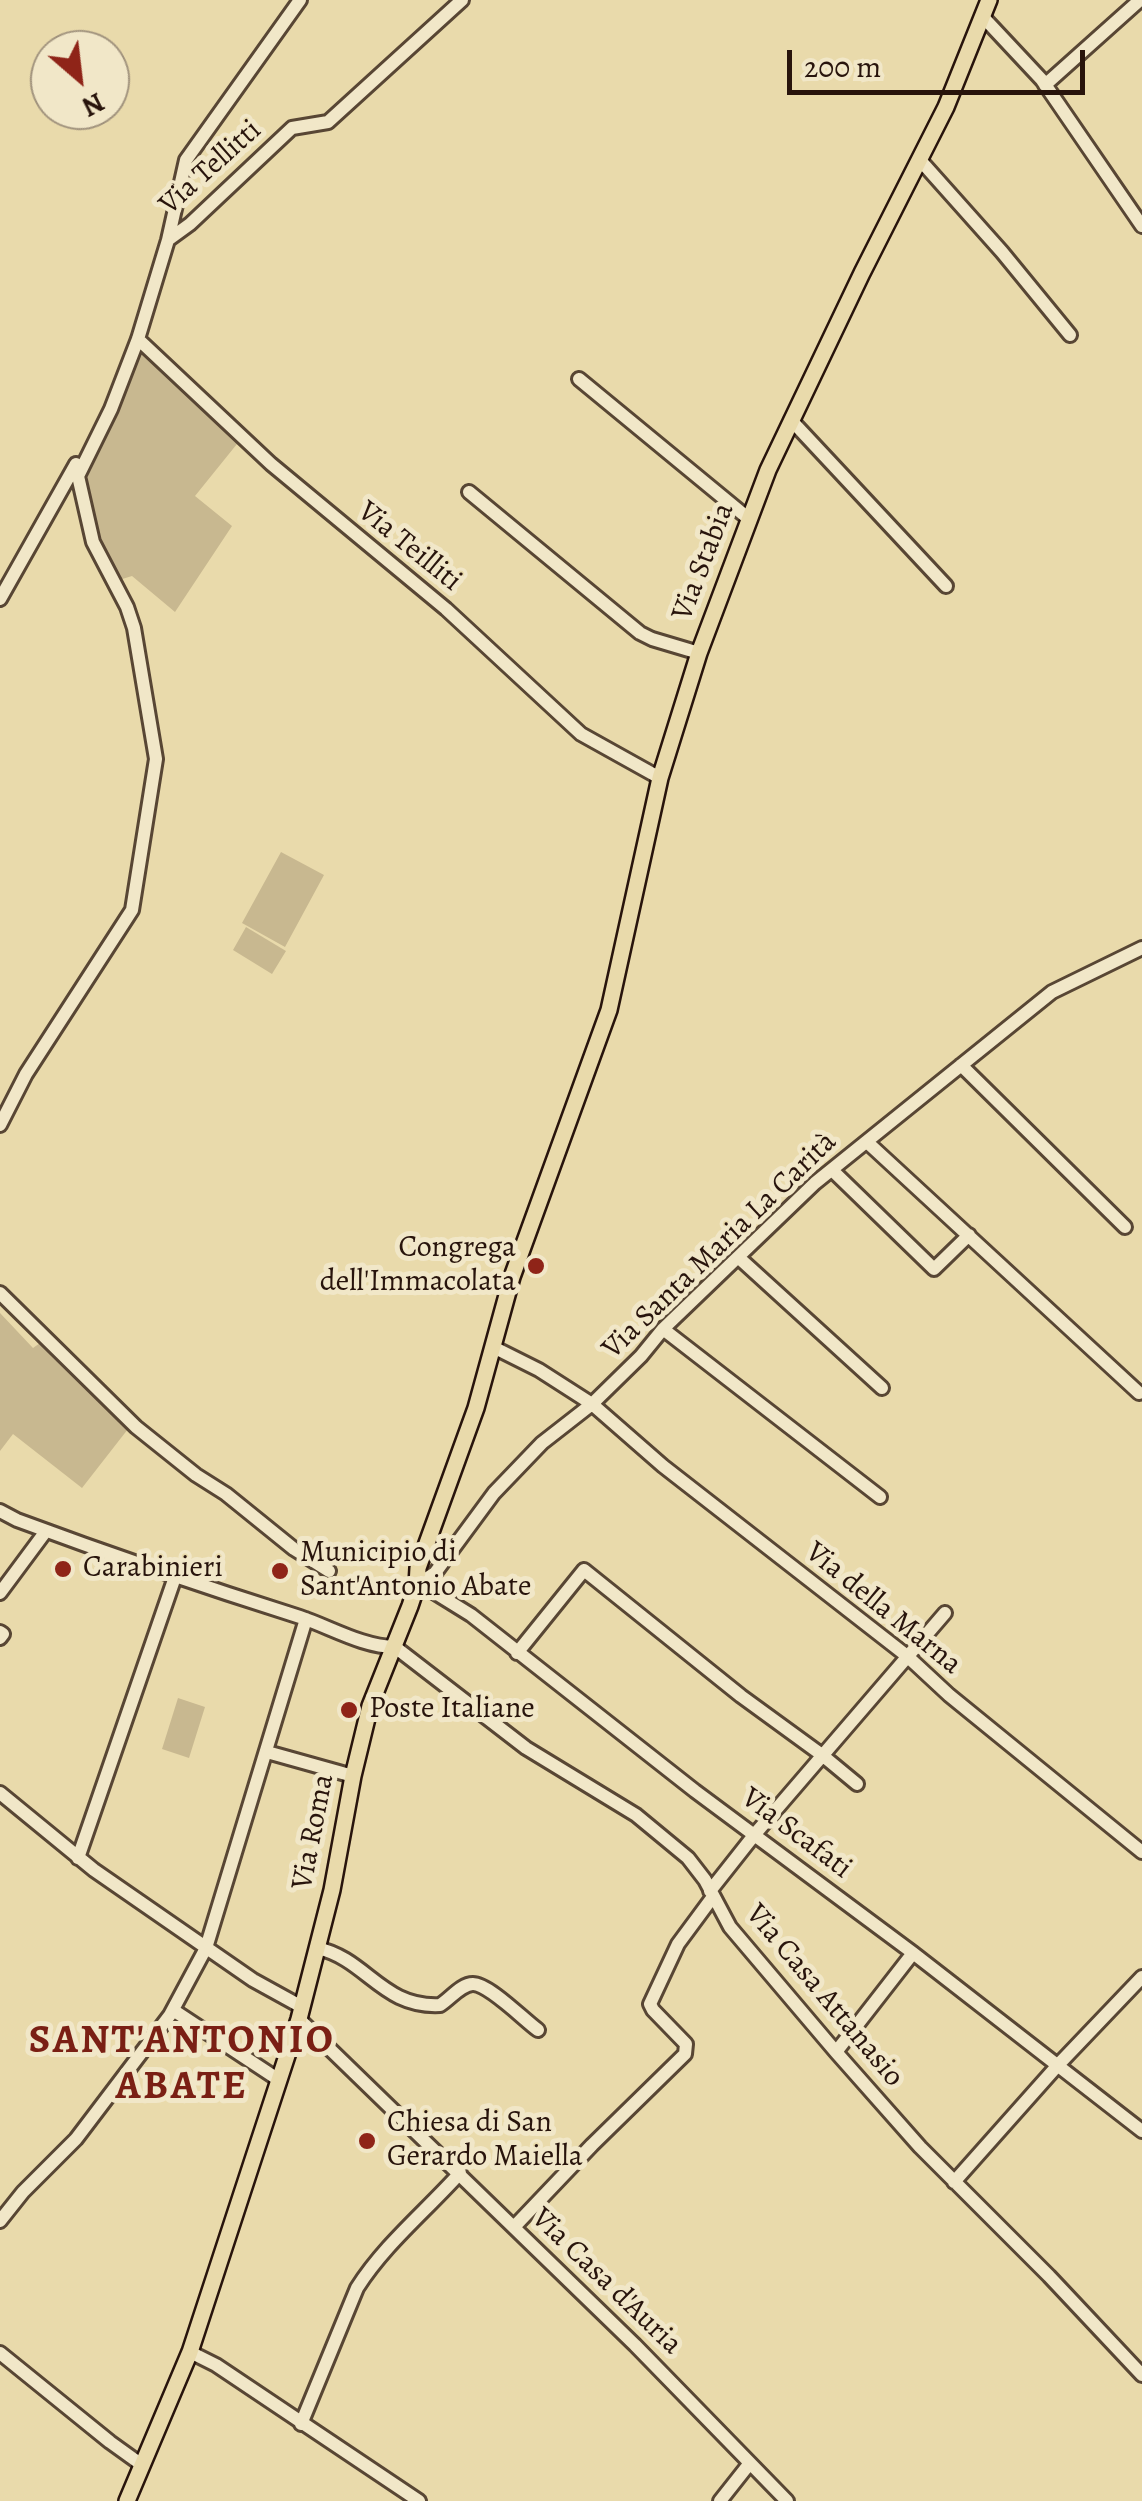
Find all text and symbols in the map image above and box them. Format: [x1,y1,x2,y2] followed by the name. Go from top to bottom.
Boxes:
[30,30,130,130] north arrow
[792,30,1090,92] scale bar
[804,47,881,87] text: 200 m
[75,83,111,126] text: N
[153,113,269,223] street label: Via Tellitti
[350,494,468,600] street label: Via Teilliti
[665,498,743,626] street label: Via Stabia
[595,1125,845,1367] street label: Via Santa Maria La Carità
[320,1231,516,1302] place label: Congrega dell'Immacolata
[525,1255,547,1277] marker: Congrega dell'Immacolata
[798,1535,968,1683] street label: Via della Marna
[300,1536,531,1606] place label: Municipio di Sant'Antonio Abate
[83,1551,223,1587] place label: Carabinieri
[52,1558,74,1580] marker: Carabinieri
[269,1560,291,1582] marker: Municipio di Sant'Antonio Abate
[369,1692,535,1728] place label: Poste Italiane
[338,1699,360,1721] marker: Poste Italiane
[285,1771,343,1893] street label: Via Roma
[734,1781,858,1887] street label: Via Scafati
[737,1897,911,2095] street label: Via Casa Attanasio
[29,2018,335,2112] district label: SANT'ANTONIO ABATE
[387,2106,583,2176] place label: Chiesa di San Gerardo Maiella
[356,2130,378,2152] marker: Chiesa di San Gerardo Maiella
[523,2201,689,2363] street label: Via Casa d'Auria

